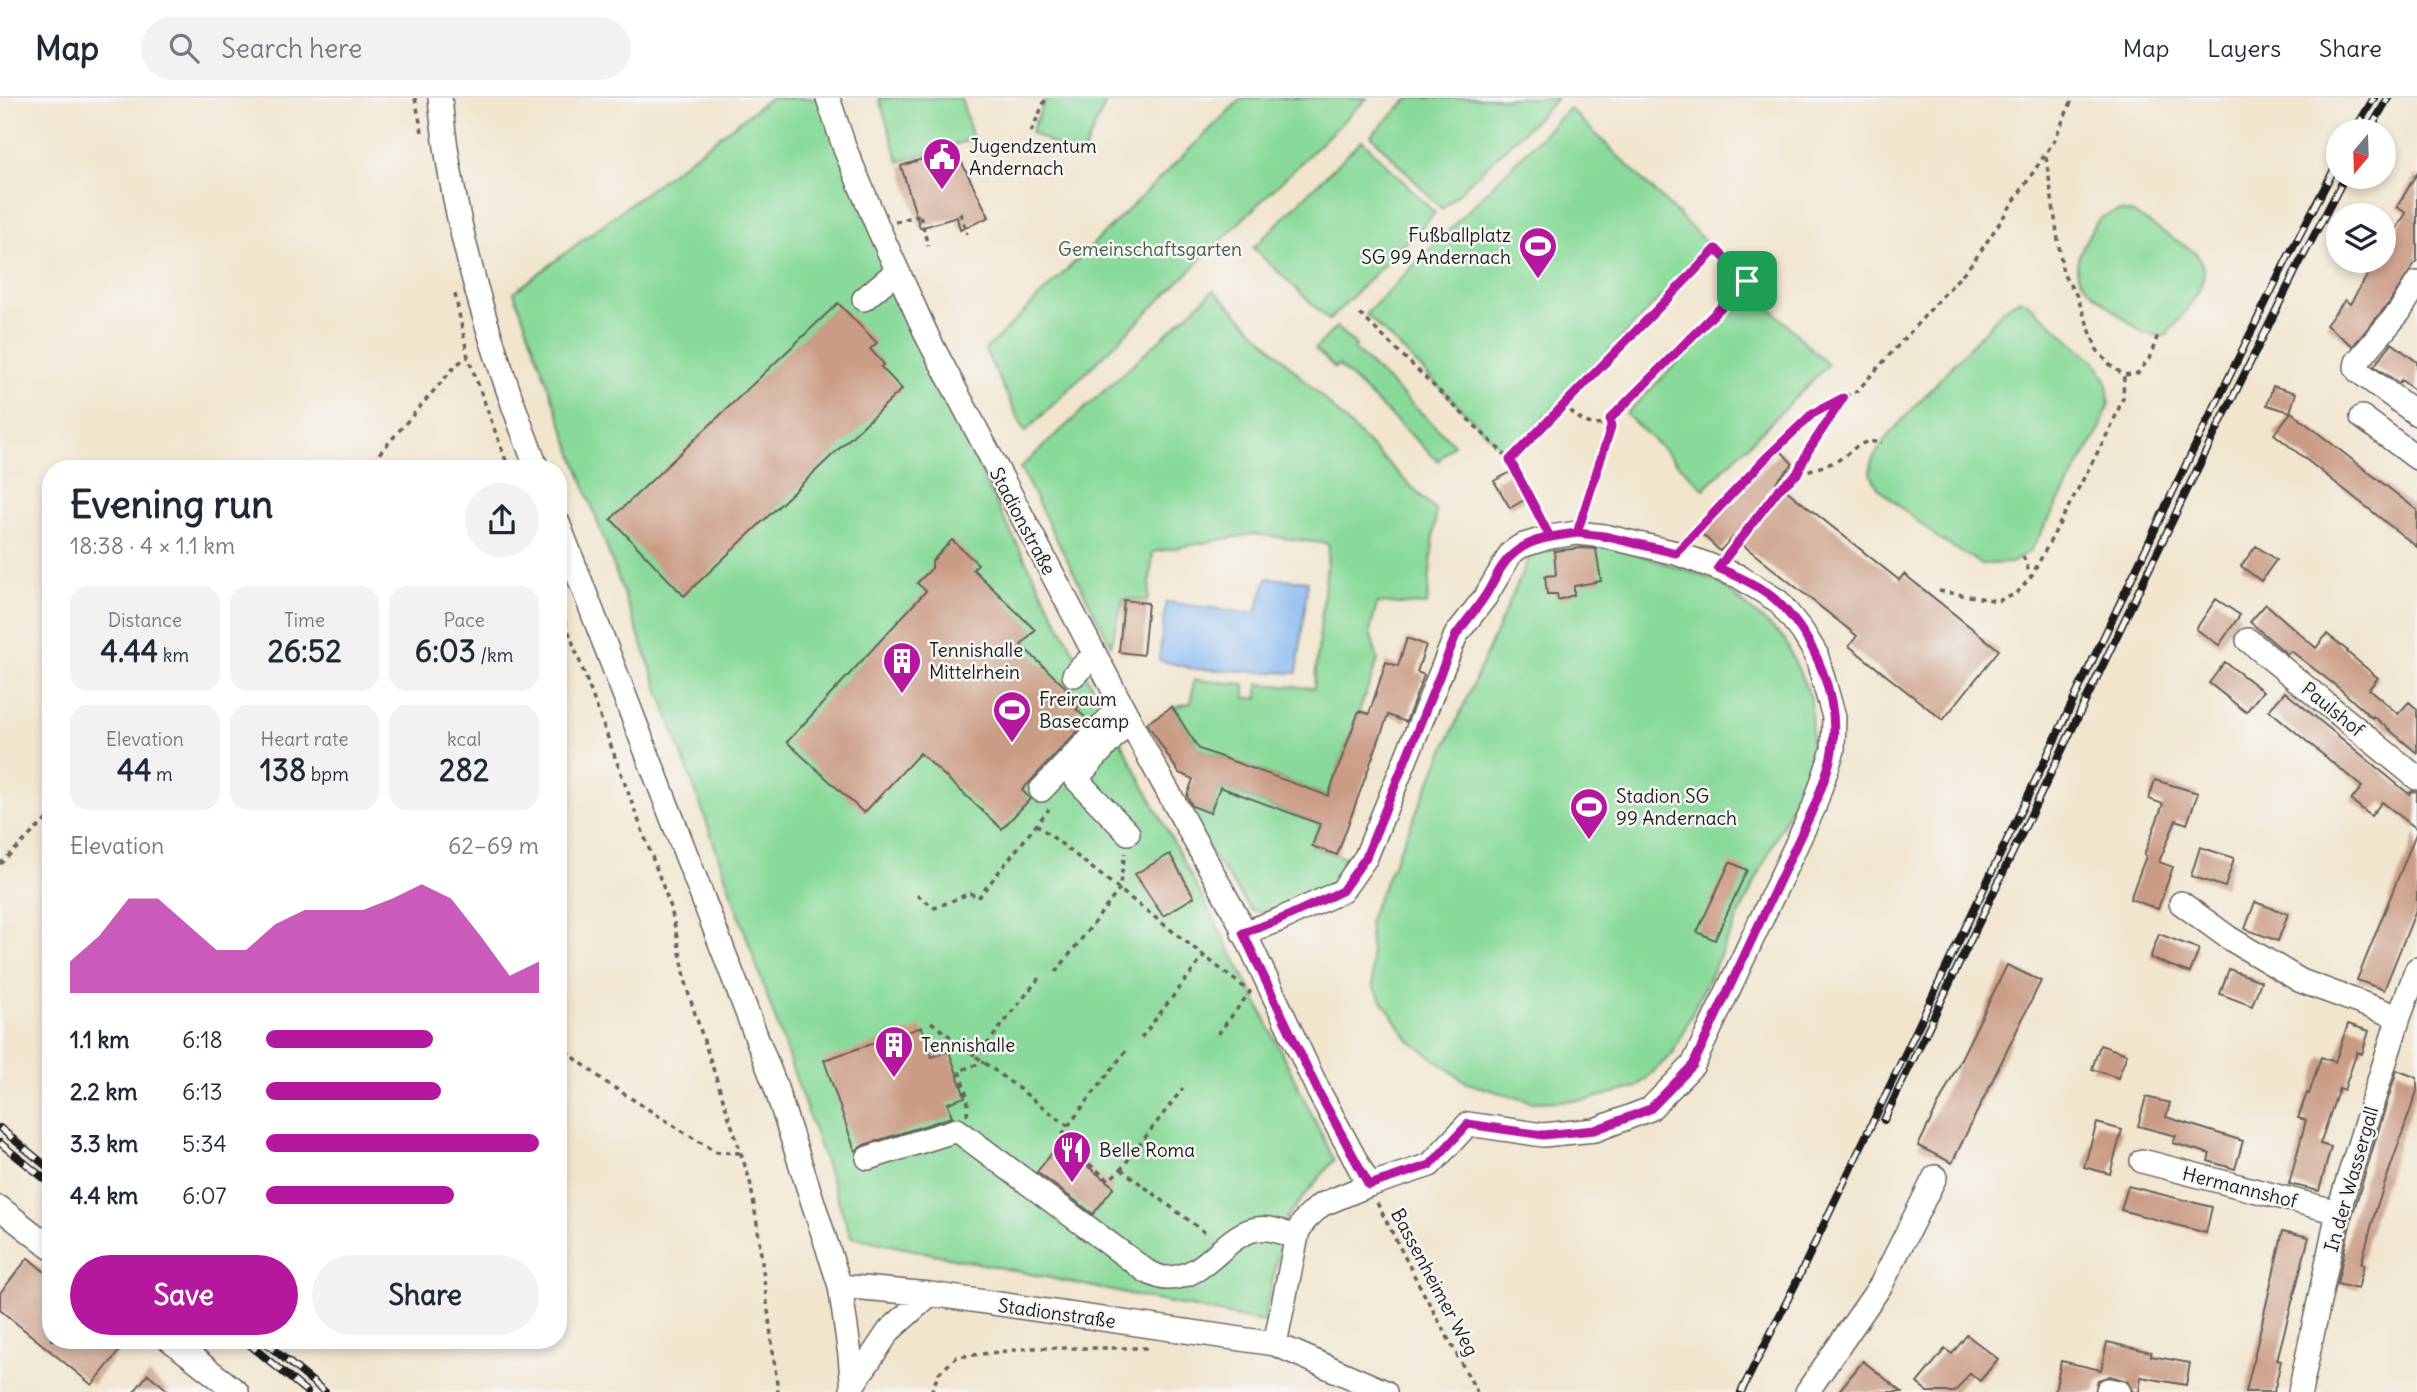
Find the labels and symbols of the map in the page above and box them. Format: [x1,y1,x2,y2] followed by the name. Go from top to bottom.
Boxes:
[2326,119,2396,189] north arrow
[969,134,1097,180] place label: Jugendzentum Andernach
[921,136,963,191] public building icon: Jugendzentum Andernach
[1361,223,1511,269] place label: Fußballplatz SG 99 Andernach
[1517,225,1559,280] sports icon: Fußballplatz SG 99 Andernach
[1058,237,1242,261] park label: Gemeinschaftsgarten
[1717,251,1777,311] pin
[985,463,1061,579] street label: Stadionstraße
[929,638,1023,684] place label: Tennishalle Mittelrhein
[881,640,923,695] building icon: Tennishalle Mittelrhein
[2297,677,2370,742] street label: Paulshof
[1039,687,1129,733] place label: Freiraum Basecamp
[991,689,1033,744] sports icon: Freiraum Basecamp
[1616,784,1737,830] place label: Stadion SG 99 Andernach
[1568,786,1610,841] sports icon: Stadion SG 99 Andernach
[873,1024,915,1079] building icon: Tennishalle
[921,1033,1015,1057] place label: Tennishalle
[2319,1104,2383,1254] street label: In der Wassergall
[1051,1129,1093,1184] restaurant icon: Belle Roma
[1099,1138,1195,1162] place label: Belle Roma
[2180,1161,2301,1213] street label: Hermannshof
[1386,1204,1484,1360] street label: Bassenheimer Weg
[997,1293,1117,1333] street label: Stadionstraße

